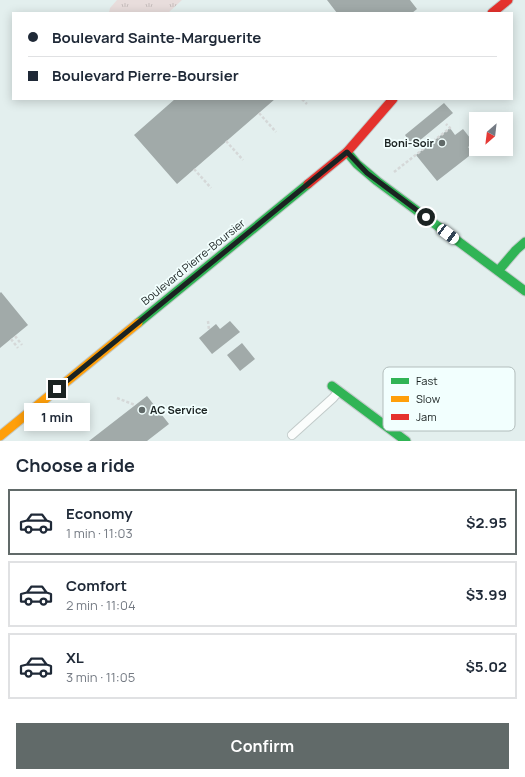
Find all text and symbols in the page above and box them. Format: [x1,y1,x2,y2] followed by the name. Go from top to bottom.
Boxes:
[52,27,261,48] text: Boulevard Sainte-Marguerite
[52,65,239,86] text: Boulevard Pierre-Boursier
[469,112,513,156] north arrow
[469,112,513,156] map controls
[384,135,435,150] place label: Boni-Soir
[437,138,447,148] marker: Boni-Soir
[417,208,435,226] route start
[138,215,248,308] street label: Boulevard Pierre-Boursier
[435,222,461,246] car
[383,367,515,431] legend
[416,373,438,388] text: Fast
[48,380,66,398] route end
[416,391,441,406] text: Slow
[150,402,208,417] place label: AC Service
[24,403,90,431] callout: 1 min
[137,405,147,415] marker: AC Service
[41,408,73,426] text: 1 min
[416,409,437,424] text: Jam
[16,453,135,477] text: Choose a ride
[66,503,133,524] text: Economy
[18,504,54,540] icon: car
[466,512,507,533] text: $2.95
[66,524,133,542] text: 1 min · 11:03
[66,575,127,596] text: Comfort
[18,576,54,612] icon: car
[466,584,507,605] text: $3.99
[66,596,136,614] text: 2 min · 11:04
[66,647,84,668] text: XL
[18,648,54,684] icon: car
[465,656,507,677] text: $5.02
[66,668,135,686] text: 3 min · 11:05
[16,723,509,769] button: Confirm

